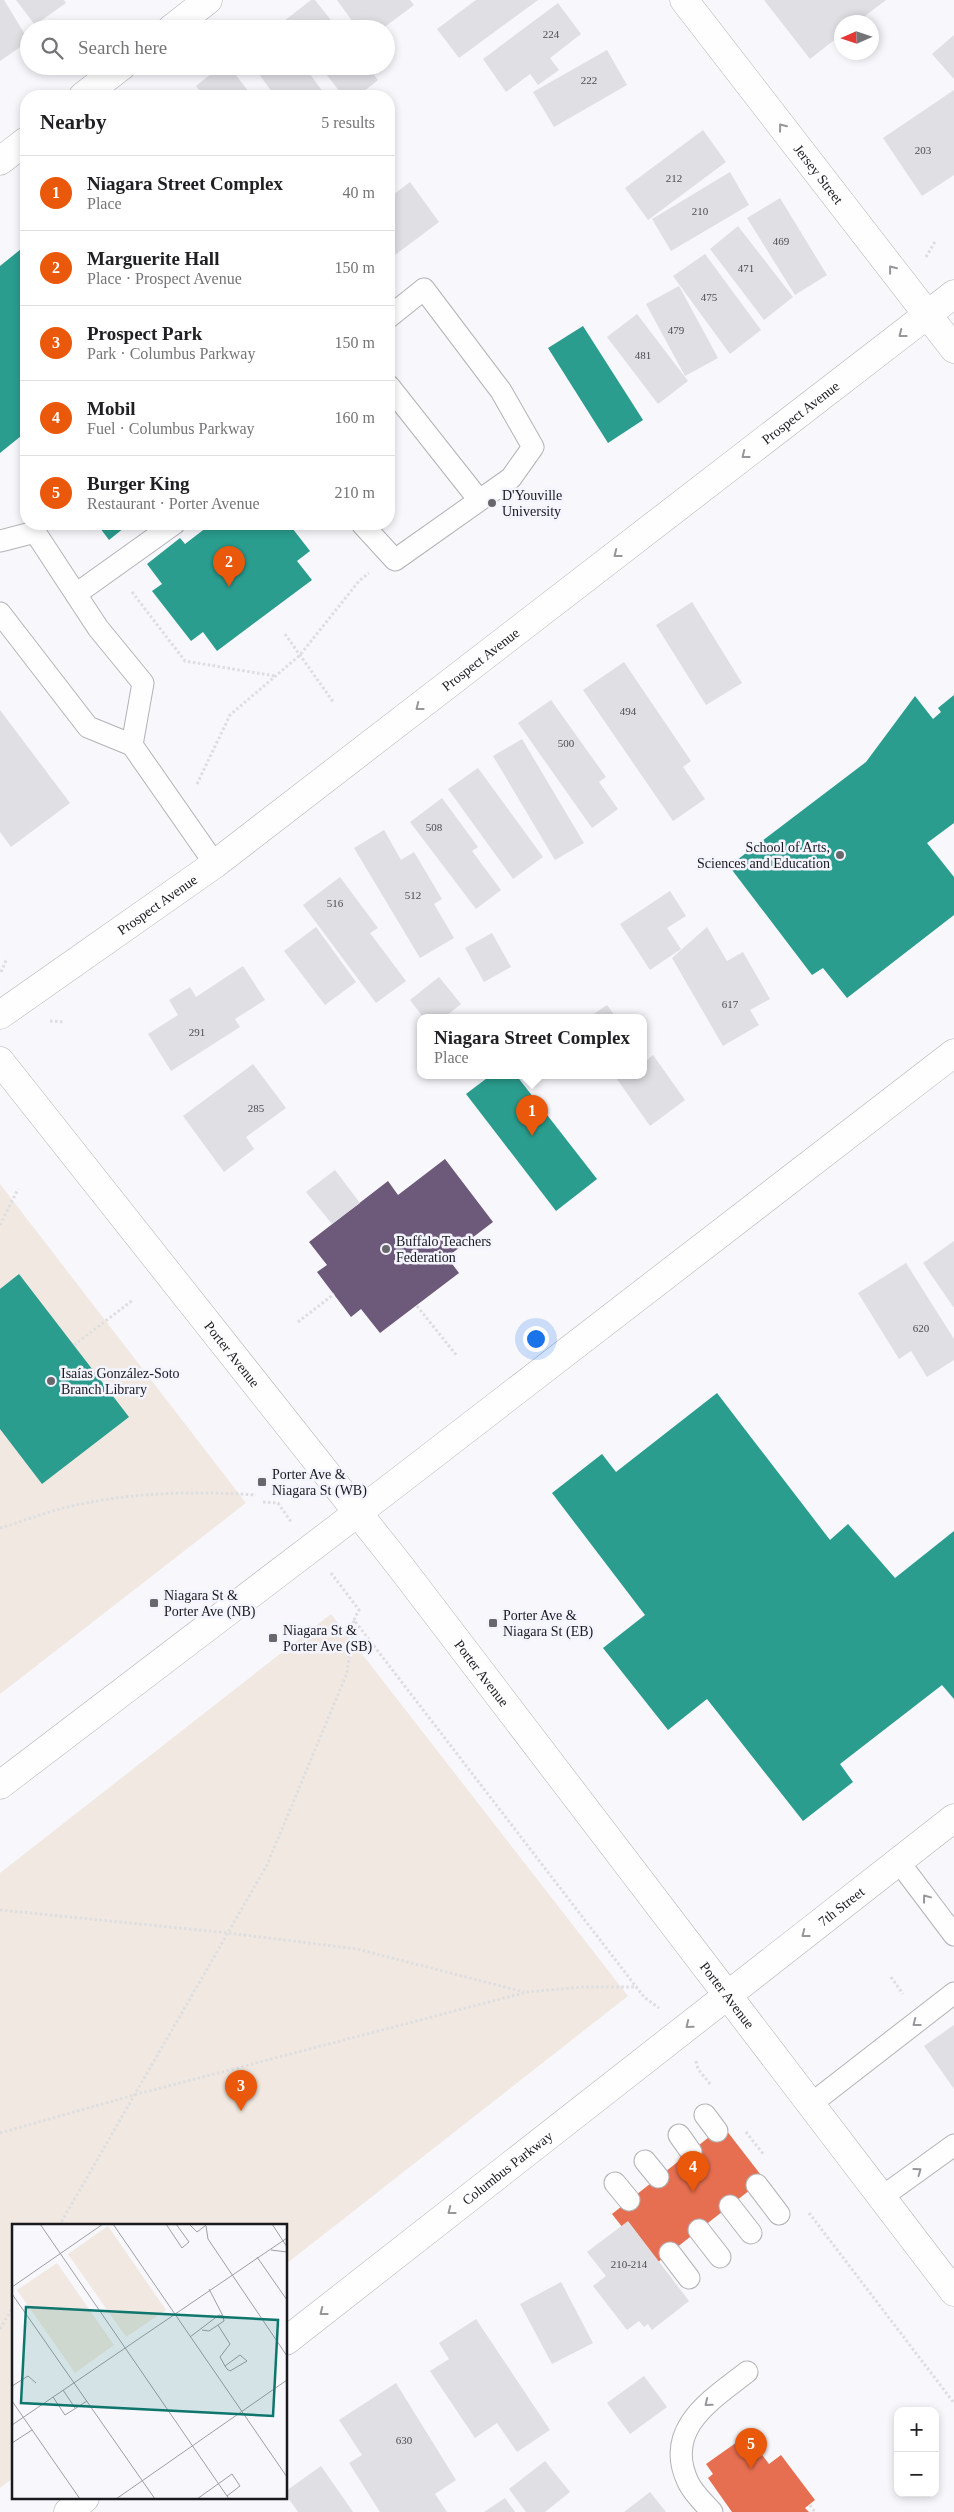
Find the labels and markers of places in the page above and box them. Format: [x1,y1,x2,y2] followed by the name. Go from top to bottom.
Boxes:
[502,488,562,519] place label: D'Youville University
[486,497,498,509] marker: D'Youville University
[213,546,245,587] pin: 2
[697,840,830,871] place label: School of Arts, Sciences and Education
[834,849,846,861] marker: School of Arts, Sciences and Education
[516,1095,548,1136] pin: 1
[396,1234,491,1265] place label: Buffalo Teachers Federation
[380,1243,392,1255] marker: Buffalo Teachers Federation
[61,1366,180,1397] place label: Isaías González-Soto Branch Library
[45,1375,57,1387] marker: Isaías González-Soto Branch Library
[272,1467,367,1499] place label: Porter Ave & Niagara St (WB)
[256,1476,268,1488] marker: Porter Ave & Niagara St (WB)
[164,1588,256,1620] place label: Niagara St & Porter Ave (NB)
[148,1597,160,1609] marker: Niagara St & Porter Ave (NB)
[503,1608,594,1640] place label: Porter Ave & Niagara St (EB)
[487,1617,499,1629] marker: Porter Ave & Niagara St (EB)
[283,1623,373,1655] place label: Niagara St & Porter Ave (SB)
[267,1632,279,1644] marker: Niagara St & Porter Ave (SB)
[225,2070,257,2111] pin: 3
[677,2151,709,2192] pin: 4
[735,2428,767,2469] pin: 5

